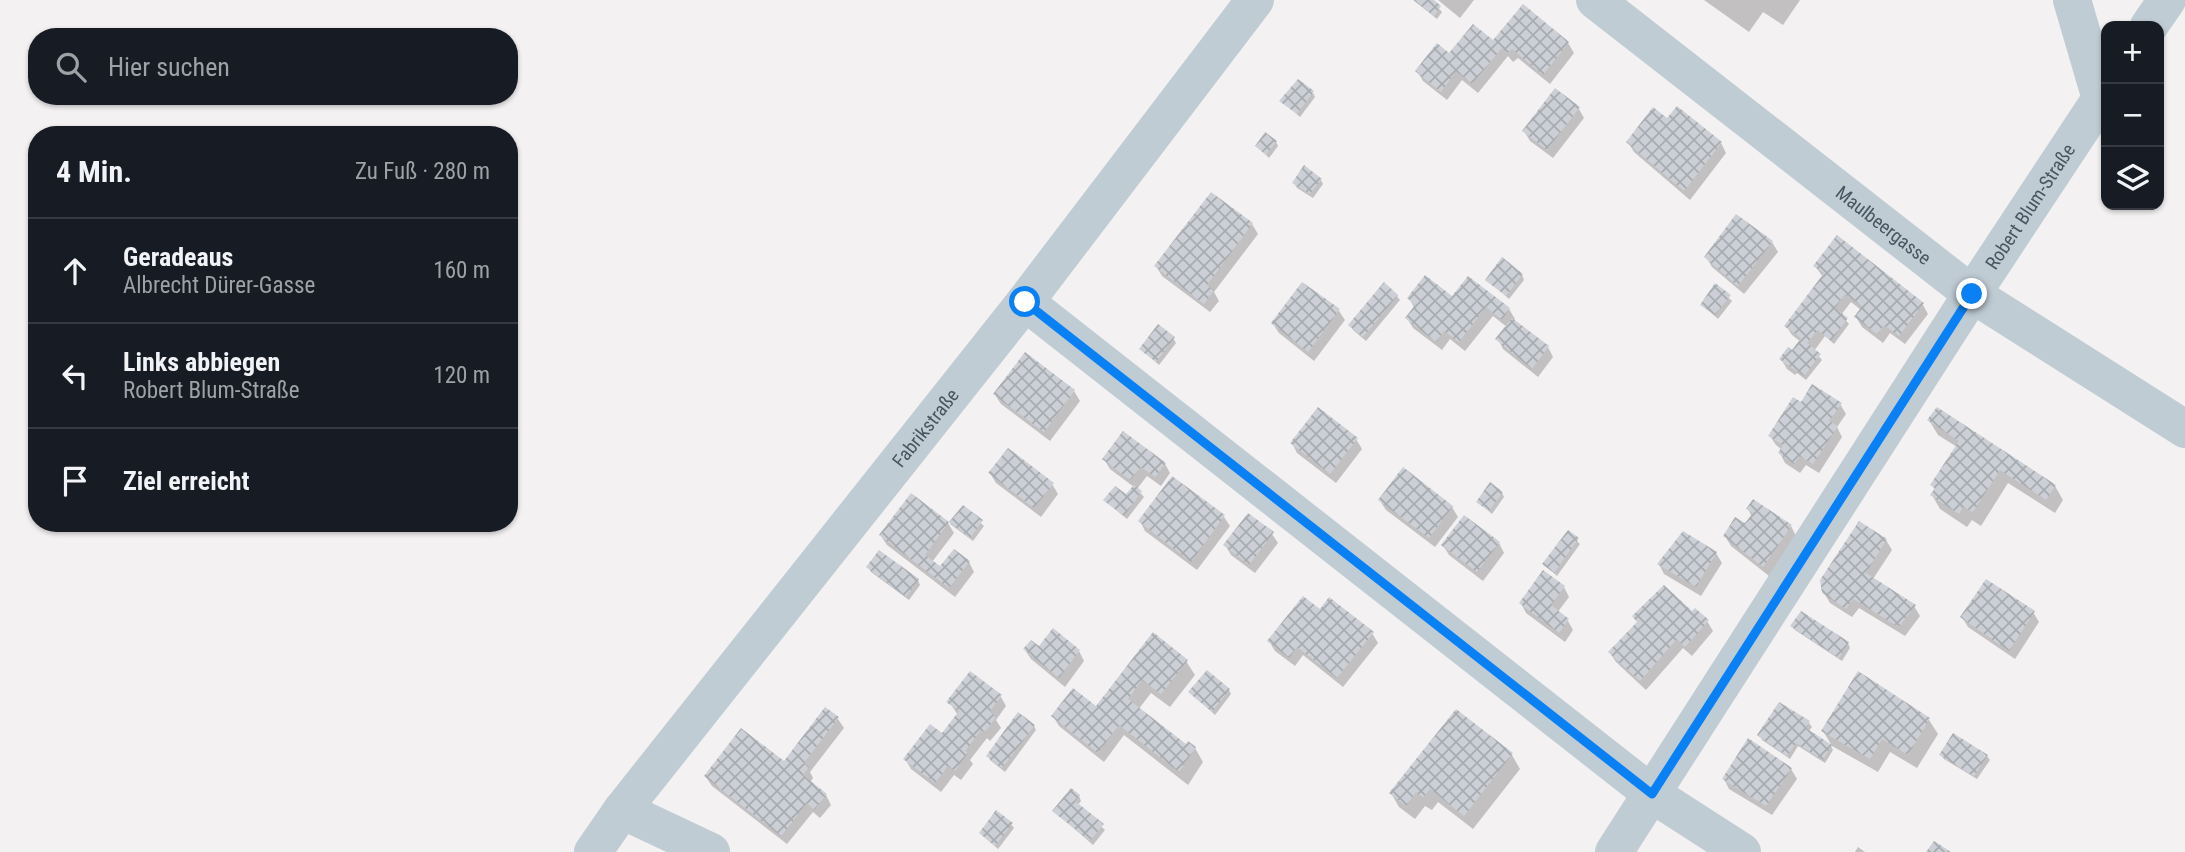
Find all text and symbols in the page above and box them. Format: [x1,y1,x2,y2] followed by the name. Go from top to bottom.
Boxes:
[2101,21,2164,210] map controls
[2101,21,2164,84] button: +
[28,28,518,105] search box
[52,48,90,86] icon: search
[108,52,230,82] text: Hier suchen
[2101,84,2164,147] button: −
[1980,139,2080,274] street label: Robert Blum-Straße
[2101,147,2164,210] button: layers
[56,154,132,189] text: 4 Min.
[355,158,490,185] text: Zu Fuß · 280 m
[1831,181,1936,270] street label: Maulbeergasse
[123,242,233,272] text: Geradeaus
[56,252,94,290] icon: ahead
[433,257,490,284] text: 160 m
[123,272,315,299] text: Albrecht Dürer-Gasse
[1956,278,1987,309] route end
[1009,286,1040,317] route start
[123,347,280,377] text: Links abbiegen
[56,357,94,395] icon: left
[433,362,490,389] text: 120 m
[123,377,300,404] text: Robert Blum-Straße
[888,384,964,472] street label: Fabrikstraße
[56,462,94,500] icon: arrive
[123,466,249,496] text: Ziel erreicht

